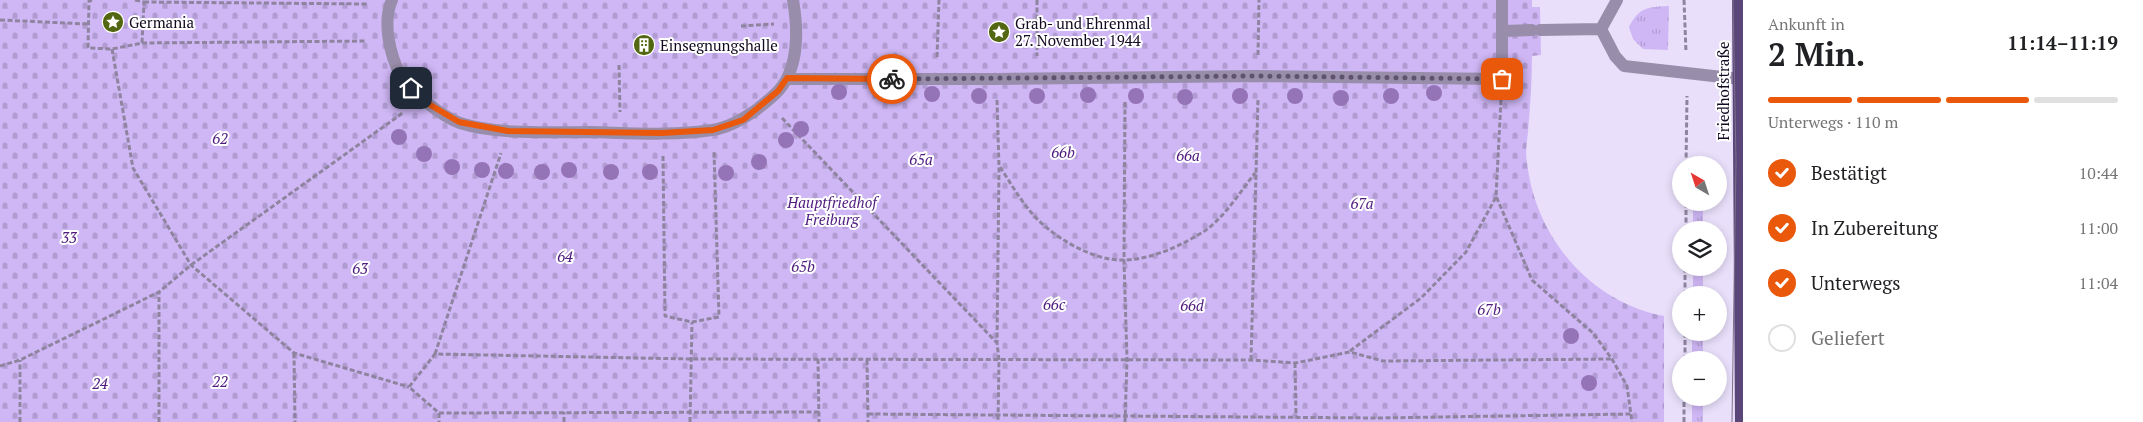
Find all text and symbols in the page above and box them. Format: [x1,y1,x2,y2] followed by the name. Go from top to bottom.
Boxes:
[101,10,125,34] place icon: Germania
[129,12,195,32] place label: Germania
[1015,13,1151,50] place label: Grab- und Ehrenmal 27. November 1944
[1768,13,1845,35] text: Ankunft in
[987,20,1011,44] place icon: Grab- und Ehrenmal 27. November 1944
[2007,30,2118,55] text: 11:14–11:19
[632,33,656,57] building icon: Einsegnungshalle
[1768,33,1865,75] text: 2 Min.
[660,35,778,55] place label: Einsegnungshalle
[1713,41,1733,141] street label: Friedhofstraße
[867,54,917,104] courier
[1481,58,1523,100] pin
[878,65,906,93] icon: bike
[1488,65,1516,93] icon: bag
[390,67,432,109] pin
[397,74,425,102] icon: home
[1768,111,1898,133] text: Unterwegs · 110 m
[212,128,228,148] park label: 62
[1051,142,1075,162] park label: 66b
[1176,145,1200,165] park label: 66a
[909,149,933,169] park label: 65a
[1672,156,1728,211] north arrow
[1672,156,1727,406] map controls
[1768,159,1796,187] icon: check
[1811,160,1887,185] text: Bestätigt
[2079,162,2118,184] text: 10:44
[786,192,879,229] park label: Hauptfriedhof Freiburg
[1351,193,1373,213] park label: 67a
[1768,214,1796,242] icon: check
[1811,215,1938,240] text: In Zubereitung
[2079,217,2118,239] text: 11:00
[1672,221,1727,276] button: layers
[61,227,78,247] park label: 33
[557,246,573,266] park label: 64
[791,256,815,276] park label: 65b
[352,258,369,278] park label: 63
[1768,269,1796,297] icon: check
[1811,270,1901,295] text: Unterwegs
[2079,272,2118,294] text: 11:04
[1672,286,1727,341] button: +
[1043,294,1066,314] park label: 66c
[1180,295,1205,315] park label: 66d
[1477,299,1501,319] park label: 67b
[1811,325,1885,350] text: Geliefert
[1672,351,1727,406] button: −
[211,371,228,391] park label: 22
[91,373,108,393] park label: 24

